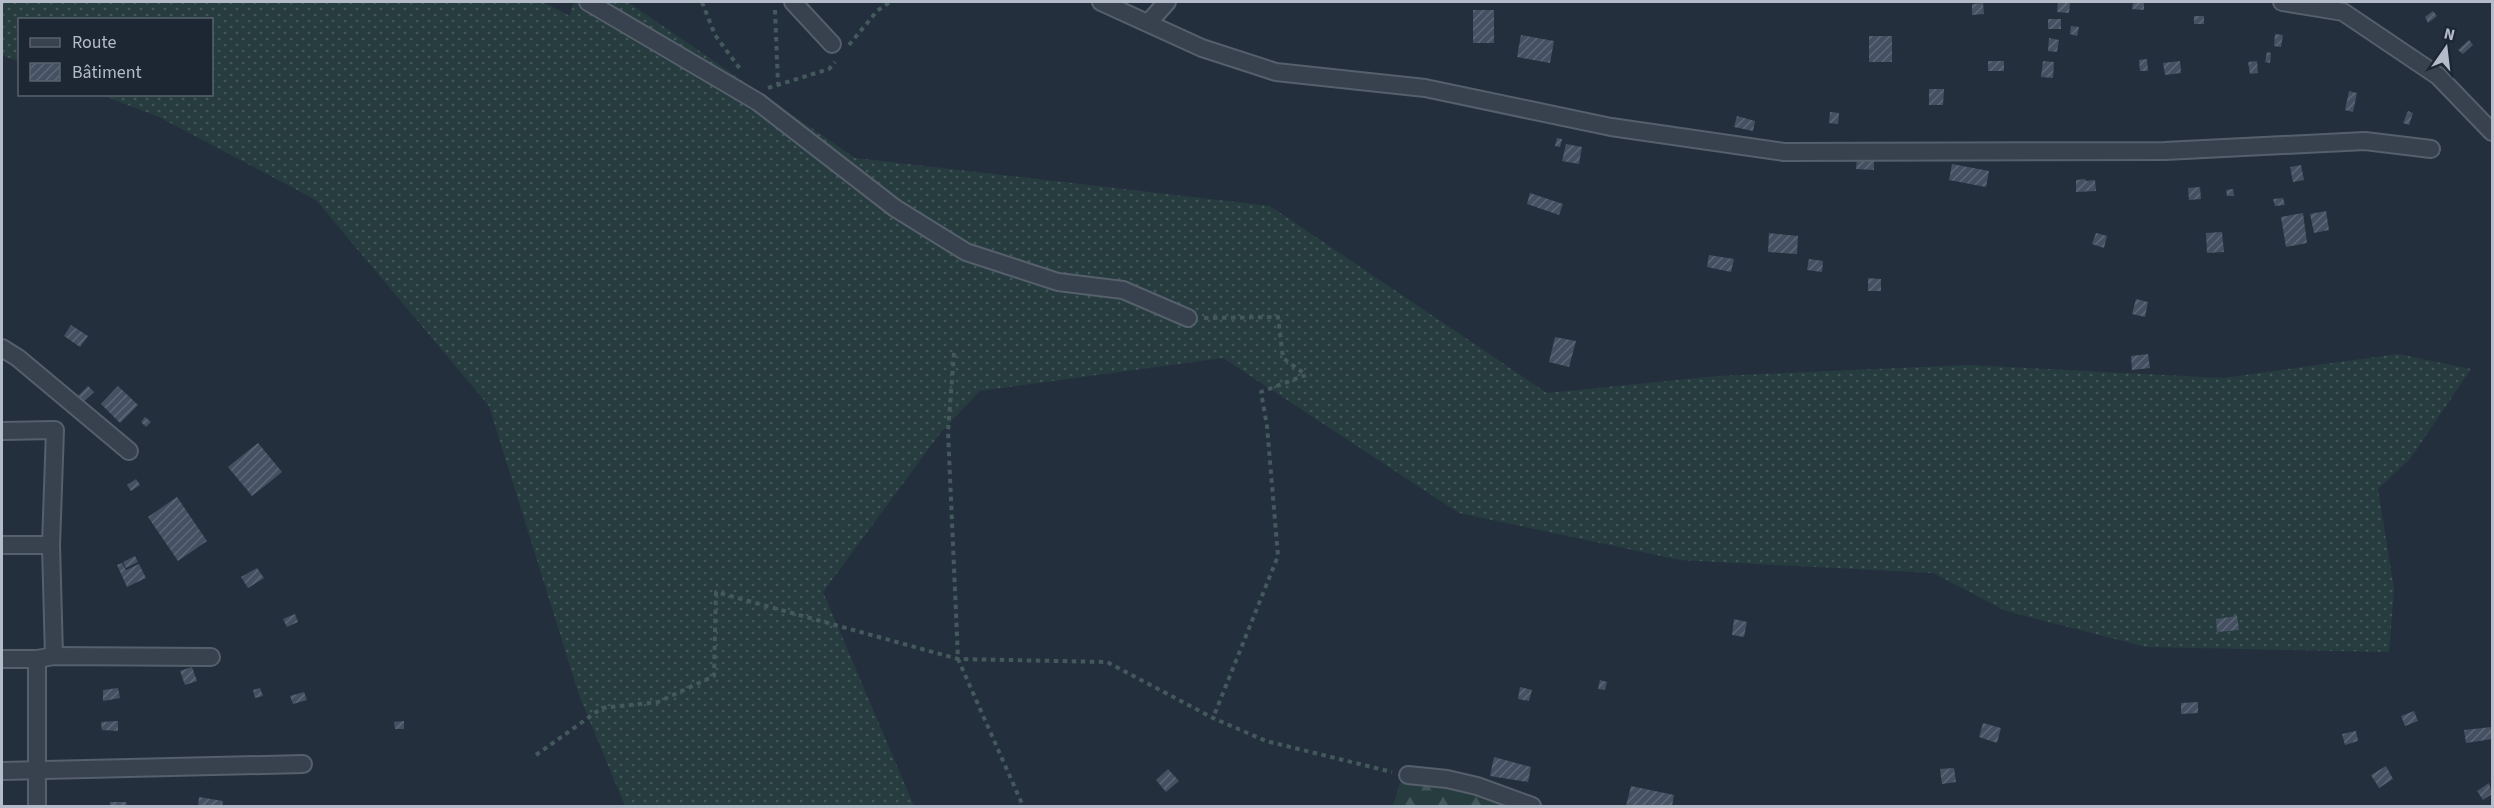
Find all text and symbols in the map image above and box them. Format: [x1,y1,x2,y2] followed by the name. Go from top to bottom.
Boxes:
[18,18,213,96] legend
[2416,18,2476,78] north arrow
[2442,22,2457,46] text: N
[72,30,116,55] text: Route
[72,60,142,85] text: Bâtiment

